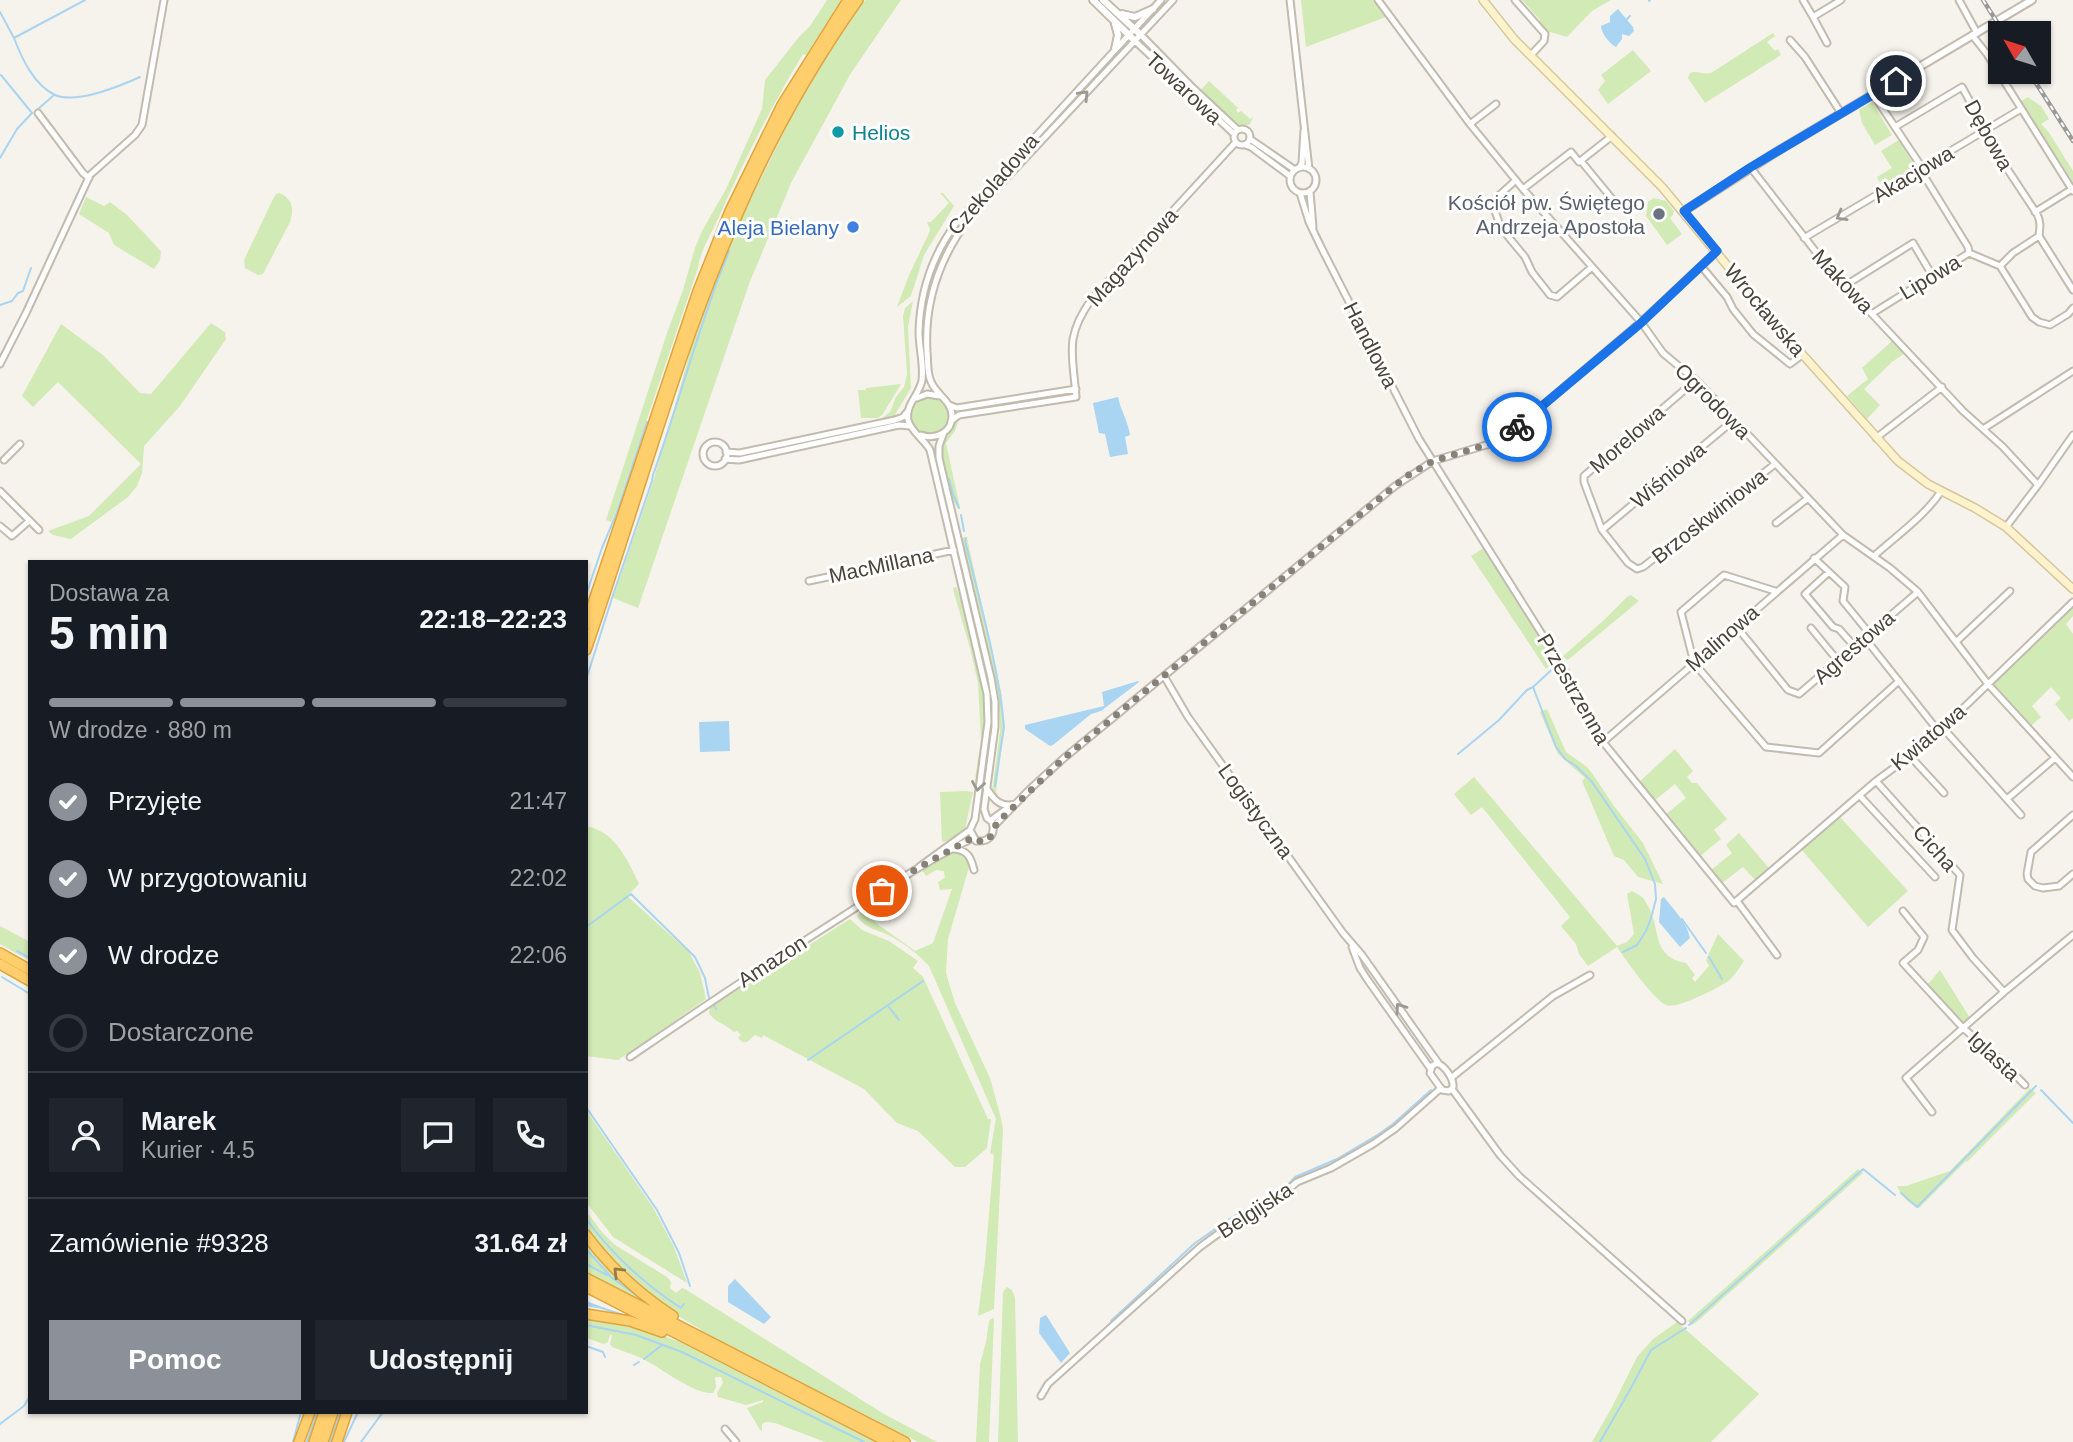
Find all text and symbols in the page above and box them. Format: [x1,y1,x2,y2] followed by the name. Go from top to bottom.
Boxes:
[1988,21,2051,84] north arrow
[1988,21,2051,84] map controls
[1142,47,1227,129] street label: Towarowa
[1866,51,1926,111] pin
[1877,62,1915,100] icon: home
[1076,90,1089,103] one-way arrow
[1960,96,2018,175] street label: Dębowa
[852,121,910,144] place label: Helios
[830,124,846,140] marker: Helios
[943,129,1043,239] street label: Czekoladowa
[1869,141,1958,207] street label: Akacjowa
[1448,191,1645,238] place label: Kościół pw. Świętego Andrzeja Apostoła
[1082,203,1182,311] street label: Magazynowa
[1651,206,1667,222] marker: Kościół pw. Świętego Andrzeja Apostoła
[1836,208,1848,221] one-way arrow
[718,216,840,239] place label: Aleja Bielany
[845,219,861,235] marker: Aleja Bielany
[1808,245,1878,318] street label: Makowa
[1896,250,1965,304] street label: Lipowa
[1720,259,1810,361] street label: Wrocławska
[1340,298,1403,392] street label: Handlowa
[1671,359,1756,444] street label: Ogrodowa
[1482,392,1552,462] courier
[1585,400,1669,478] street label: Morelowa
[1498,408,1536,446] icon: bike
[1626,437,1710,513] street label: Wiśniowa
[1647,464,1771,568] street label: Brzoskwiniowa
[827,543,936,587] street label: MacMillana
[49,580,169,606] text: Dostawa za
[1681,600,1763,676] street label: Malinowa
[420,604,567,634] text: 22:18–22:23
[1809,606,1899,688] street label: Agrestowa
[49,607,169,659] text: 5 min
[1533,630,1615,749] street label: Przestrzenna
[1886,699,1970,775] street label: Kwiatowa
[49,717,232,743] text: W drodze · 880 m
[1214,759,1298,863] street label: Logistyczna
[971,780,986,792] one-way arrow
[49,783,87,821] icon: check
[108,786,202,816] text: Przyjęte
[509,788,567,814] text: 21:47
[1908,820,1962,876] street label: Cicha
[49,860,87,898] icon: check
[852,861,912,921] pin
[108,863,307,893] text: W przygotowaniu
[509,865,567,891] text: 22:02
[863,872,901,910] icon: bag
[733,930,811,992] street label: Amazon
[49,937,87,975] icon: check
[108,940,219,970] text: W drodze
[509,942,567,968] text: 22:06
[1395,1003,1408,1016] one-way arrow
[108,1017,254,1047] text: Dostarczone
[1964,1026,2025,1086] street label: Iglasta
[49,1098,123,1172] button: person
[401,1098,475,1172] button: chat
[493,1098,567,1172] button: phone
[141,1106,216,1136] text: Marek
[141,1137,255,1163] text: Kurier · 4.5
[1213,1177,1297,1243] street label: Belgijska
[49,1228,269,1258] text: Zamówienie #9328
[474,1228,567,1258] text: 31.64 zł
[613,1267,626,1280] one-way arrow
[49,1320,301,1400] button: Pomoc
[315,1320,567,1400] button: Udostępnij

